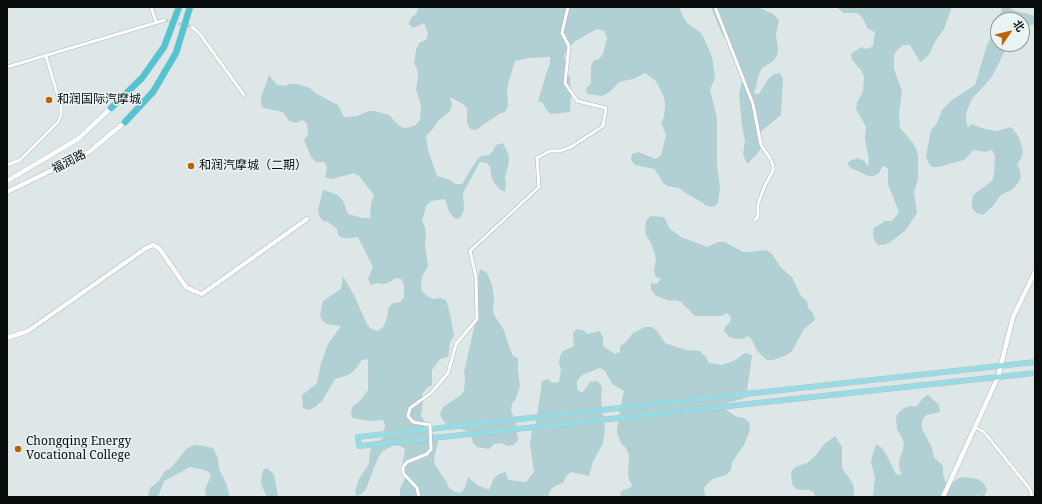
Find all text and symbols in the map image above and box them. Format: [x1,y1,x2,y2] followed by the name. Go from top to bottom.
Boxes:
[990,12,1030,52] north arrow
[1010,17,1029,34] text: 北
[57,93,141,107] place label: 和润国际汽摩城
[44,95,54,105] marker: 和润国际汽摩城
[50,147,88,177] street label: 福润路
[199,159,307,173] place label: 和润汽摩城（二期）
[186,161,196,171] marker: 和润汽摩城（二期）
[26,435,131,463] place label: Chongqing Energy Vocational College
[13,444,23,454] marker: Chongqing Energy Vocational College

